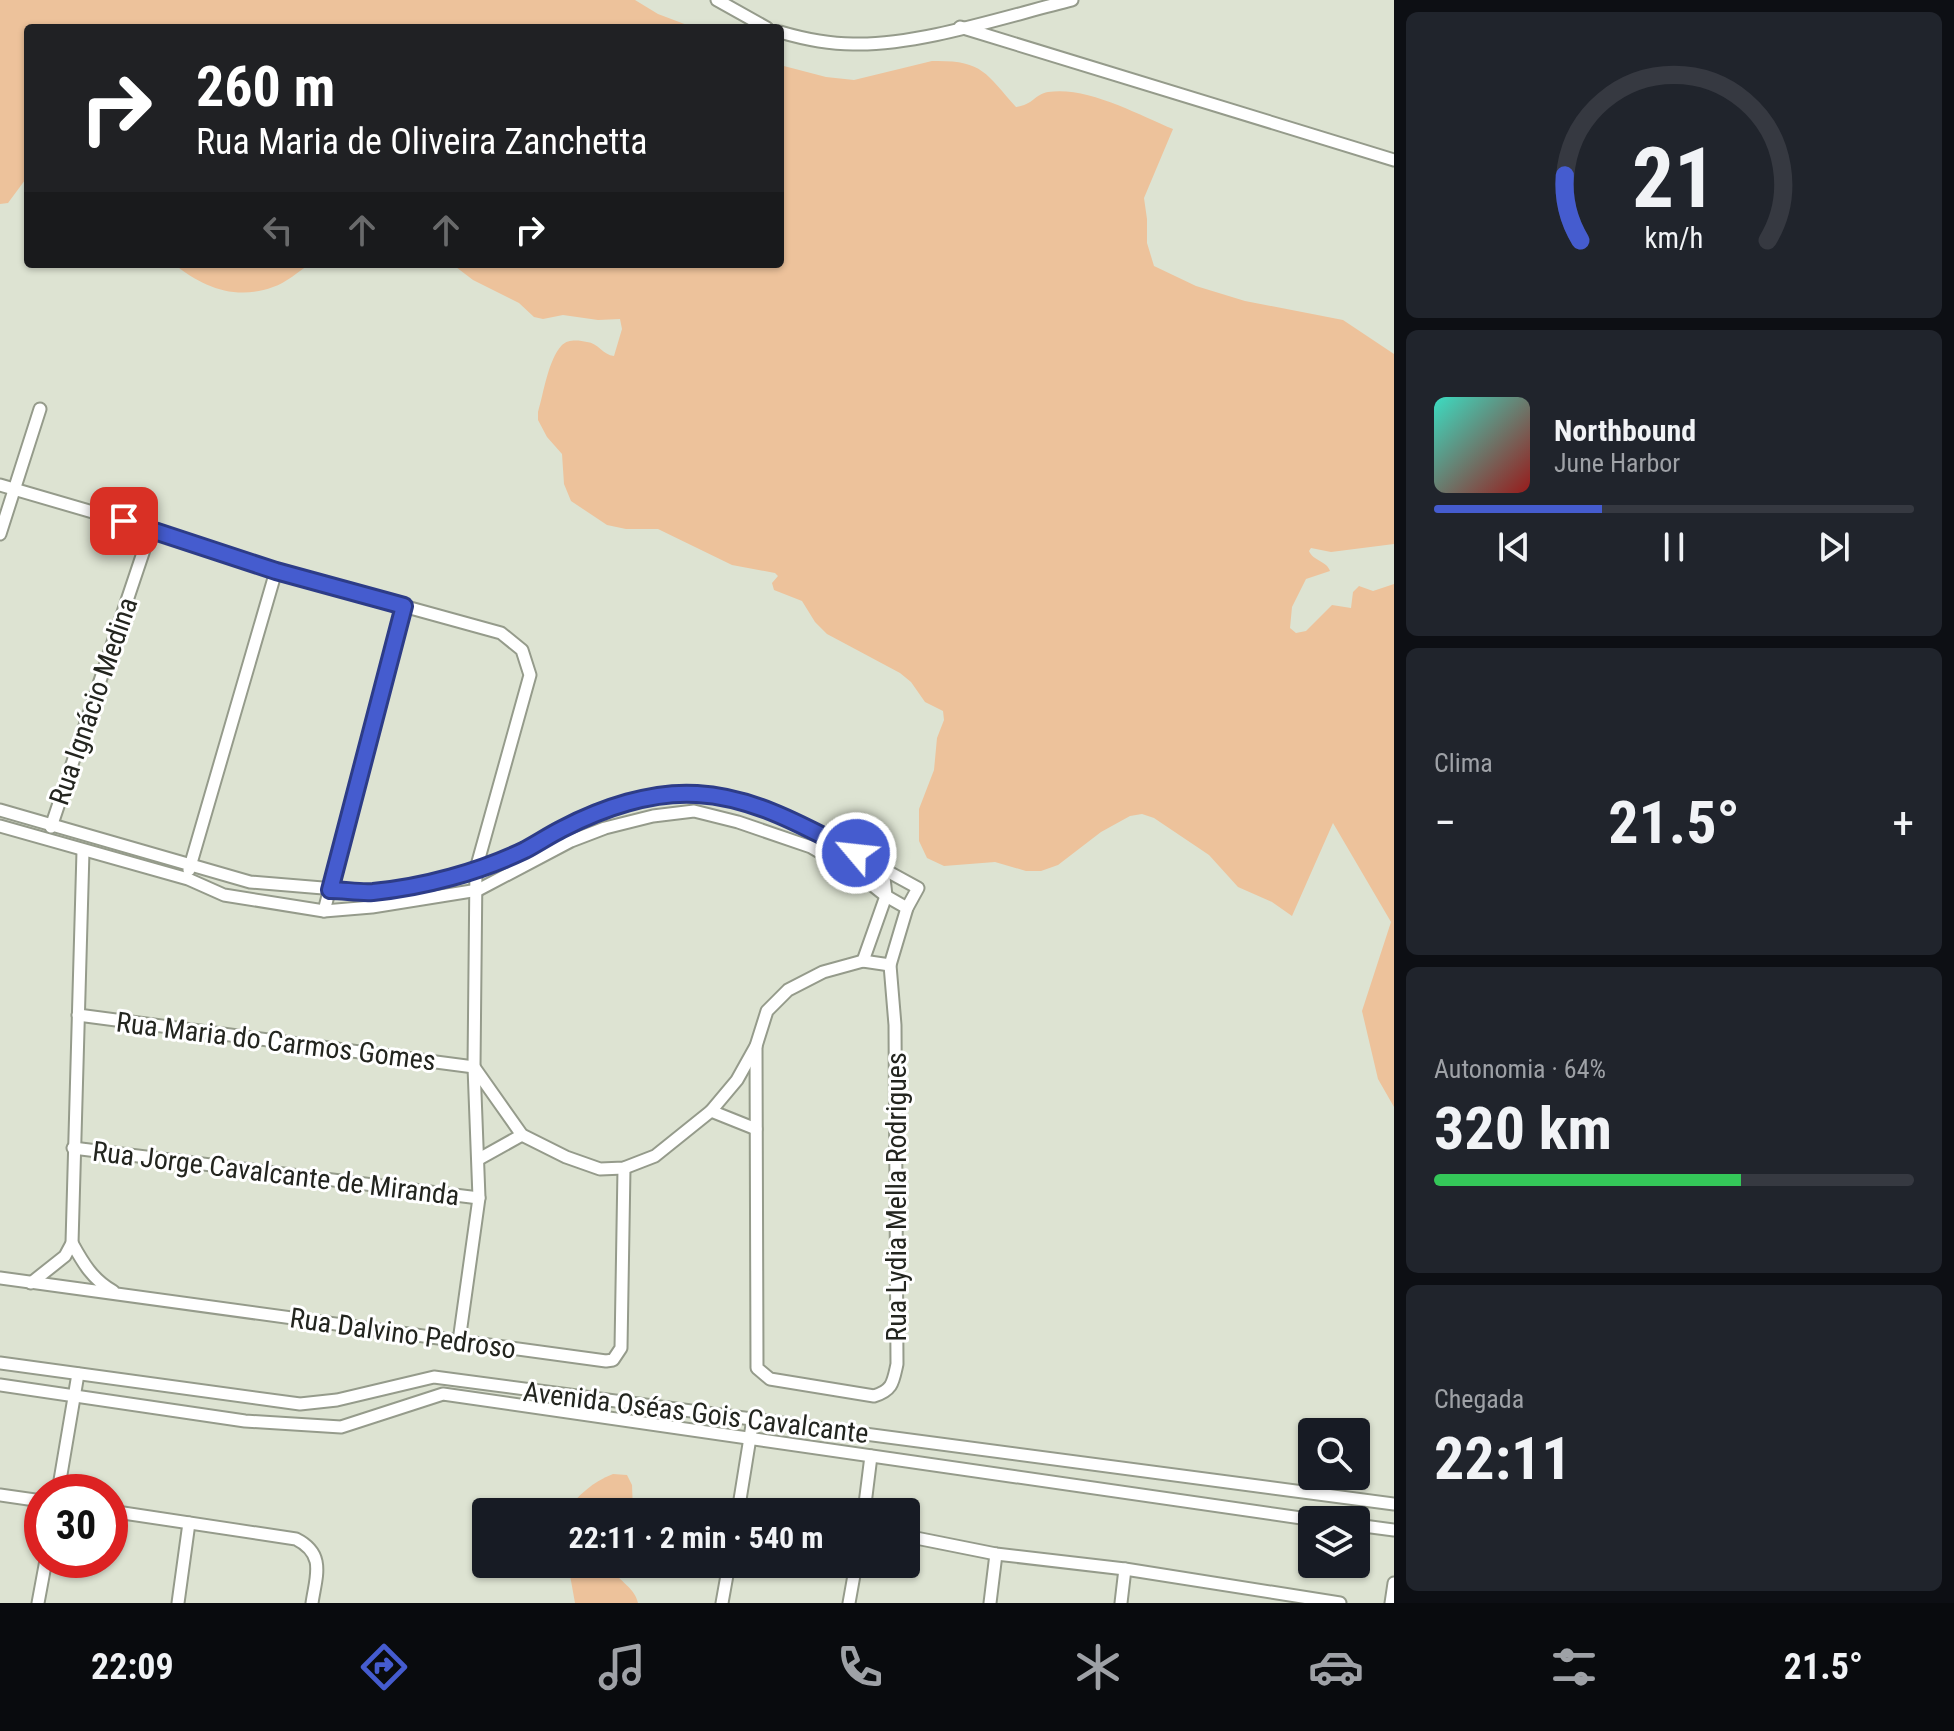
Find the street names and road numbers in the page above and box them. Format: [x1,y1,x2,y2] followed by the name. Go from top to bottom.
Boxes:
[42,593,144,809] street label: Rua Ignácio Medina
[114,1006,438,1077] street label: Rua Maria do Carmos Gomes
[880,1052,913,1342] street label: Rua Lydia Mella Rodrigues
[91,1135,461,1212] street label: Rua Jorge Cavalcante de Miranda
[288,1301,518,1366] street label: Rua Dalvino Pedroso
[521,1375,870,1450] street label: Avenida Oséas Gois Cavalcante

